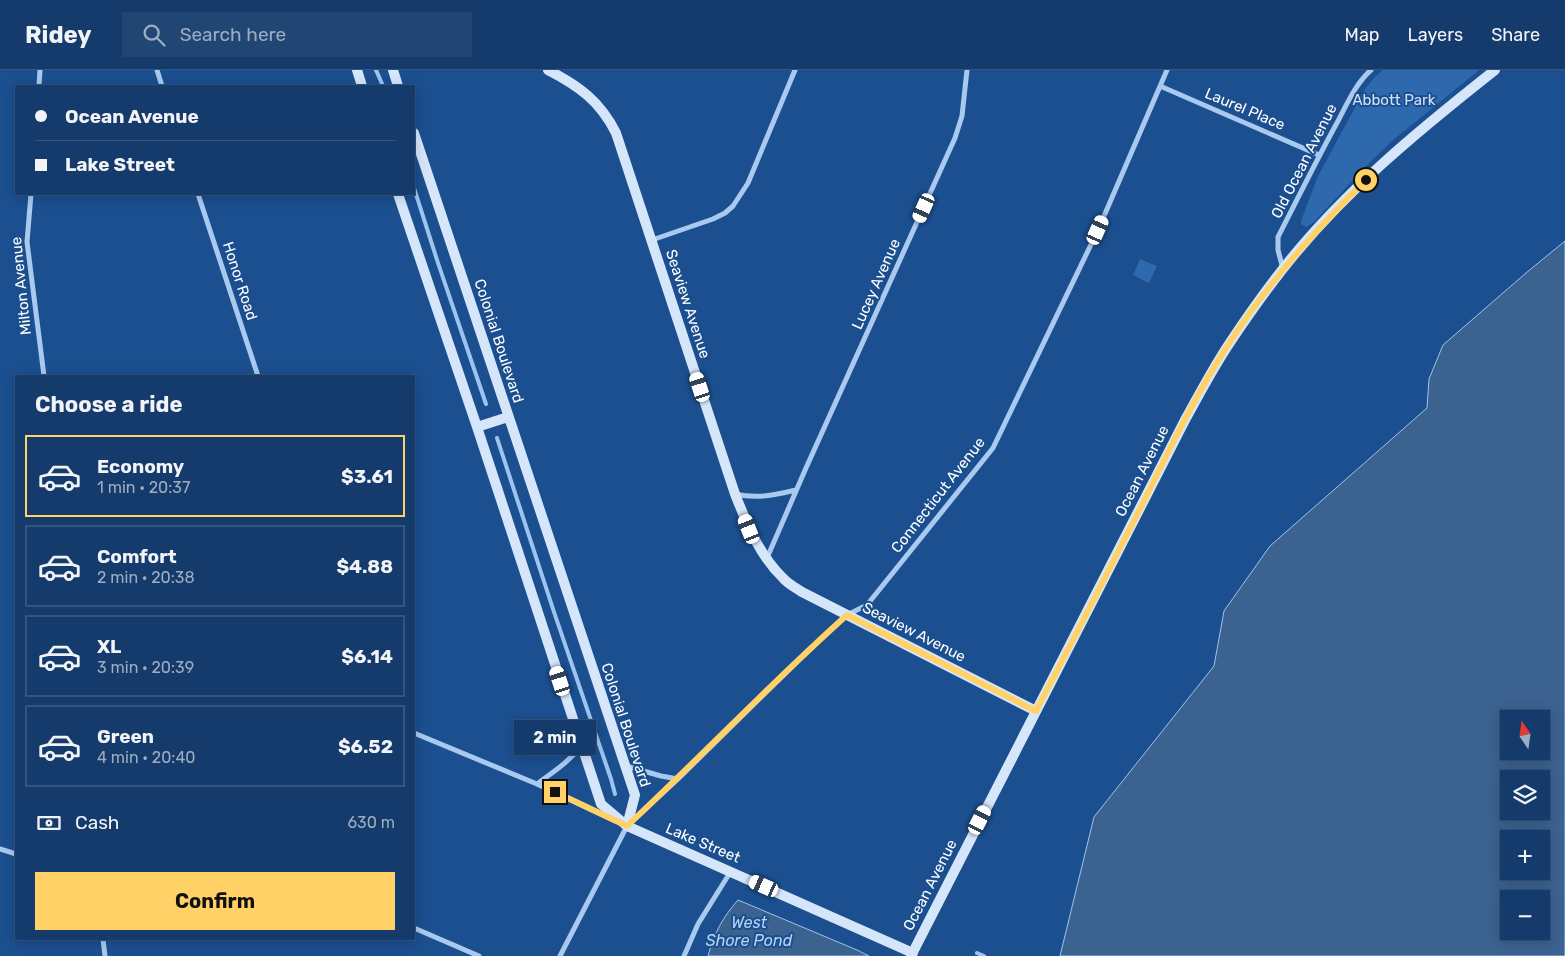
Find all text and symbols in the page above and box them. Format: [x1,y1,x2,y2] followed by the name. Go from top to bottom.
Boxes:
[122,12,472,57] search box
[25,21,92,49] text: Ridey
[140,21,168,49] icon: search
[180,23,286,46] text: Search here
[1345,24,1380,46] text: Map
[1408,24,1463,46] text: Layers
[1491,24,1540,46] text: Share
[1202,84,1288,134] street label: Laurel Place
[1352,91,1436,109] park label: Abbott Park
[1267,101,1341,221] street label: Old Ocean Avenue
[65,105,199,128] text: Ocean Avenue
[65,153,175,176] text: Lake Street
[1355,169,1377,191] route start
[911,191,936,225] car
[1085,213,1110,247] car
[7,236,35,336] street label: Milton Avenue
[848,236,904,332] street label: Lucey Avenue
[219,239,261,323] street label: Honor Road
[662,247,714,361] street label: Seaview Avenue
[470,277,528,405] street label: Colonial Boulevard
[688,370,711,404] car
[35,391,182,418] text: Choose a ride
[1111,422,1173,520] street label: Ocean Avenue
[887,434,989,556] street label: Connecticut Avenue
[37,454,82,499] icon: car
[97,455,184,478] text: Economy
[341,465,393,488] text: $3.61
[97,478,190,497] text: 1 min · 20:37
[736,512,761,546] car
[37,544,82,589] icon: car
[97,545,177,568] text: Comfort
[336,555,393,578] text: $4.88
[97,568,195,587] text: 2 min · 20:38
[859,598,969,666] street label: Seaview Avenue
[37,634,82,679] icon: car
[97,635,121,658] text: XL
[341,645,393,668] text: $6.14
[97,658,194,677] text: 3 min · 20:39
[597,661,655,789] street label: Colonial Boulevard
[548,664,571,698] car
[1500,710,1550,760] north arrow
[1500,710,1550,940] map controls
[514,720,596,754] callout: 2 min
[37,724,82,769] icon: car
[97,725,154,748] text: Green
[533,728,577,747] text: 2 min
[338,735,393,758] text: $6.52
[97,748,196,767] text: 4 min · 20:40
[1500,770,1550,820] button: layers
[544,781,566,803] route end
[966,803,993,837] car
[35,809,63,837] icon: cash
[75,811,119,834] text: Cash
[347,813,395,832] text: 630 m
[663,819,743,867] street label: Lake Street
[1500,830,1550,880] button: +
[899,836,961,934] street label: Ocean Avenue
[35,872,395,930] button: Confirm
[747,873,780,899] car
[1500,890,1550,940] button: −
[706,913,793,950] water label: West Shore Pond

